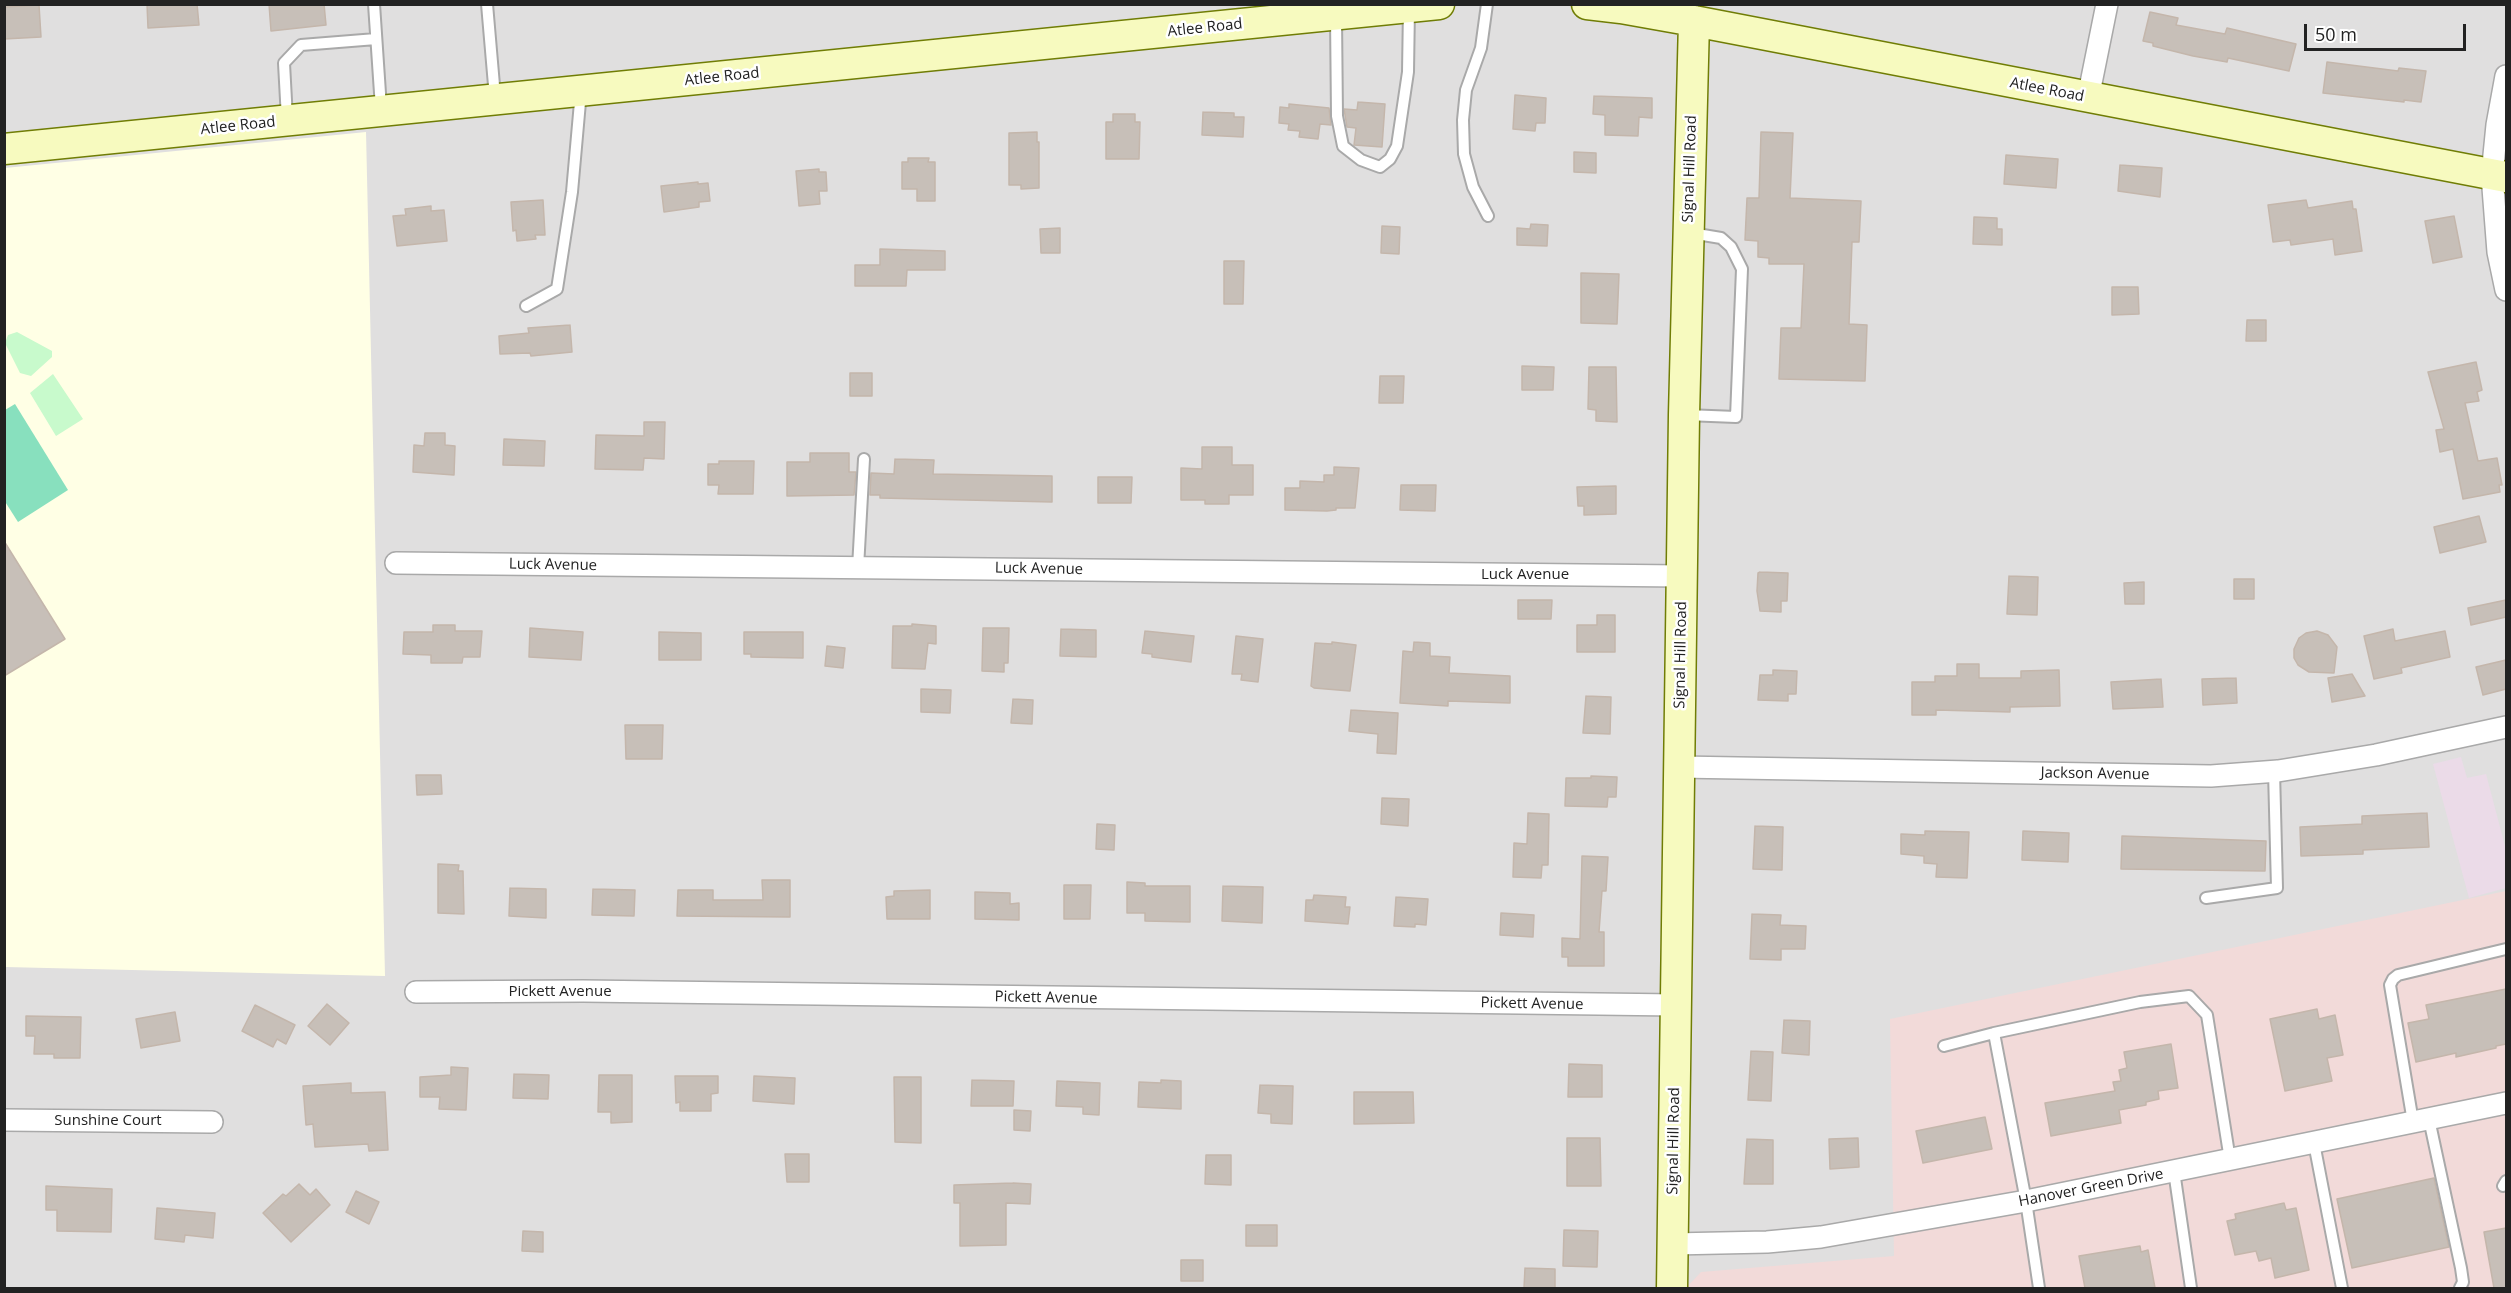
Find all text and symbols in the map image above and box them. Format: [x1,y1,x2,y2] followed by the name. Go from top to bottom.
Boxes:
[2307,12,2469,50] scale bar
[1167,15,1243,41] street label: Atlee Road
[2315,22,2357,46] text: 50 m
[684,64,760,90] street label: Atlee Road
[2008,74,2086,106] street label: Atlee Road
[200,113,276,139] street label: Atlee Road
[1679,115,1701,223] street label: Signal Hill Road
[509,555,597,575] street label: Luck Avenue
[995,559,1083,579] street label: Luck Avenue
[1481,566,1569,584] street label: Luck Avenue
[1671,601,1691,709] street label: Signal Hill Road
[2040,764,2150,784] street label: Jackson Avenue
[508,983,612,1001] street label: Pickett Avenue
[994,988,1098,1008] street label: Pickett Avenue
[1480,994,1584,1014] street label: Pickett Avenue
[1664,1087,1684,1195] street label: Signal Hill Road
[54,1112,162,1130] street label: Sunshine Court
[2017,1165,2165,1211] street label: Hanover Green Drive

